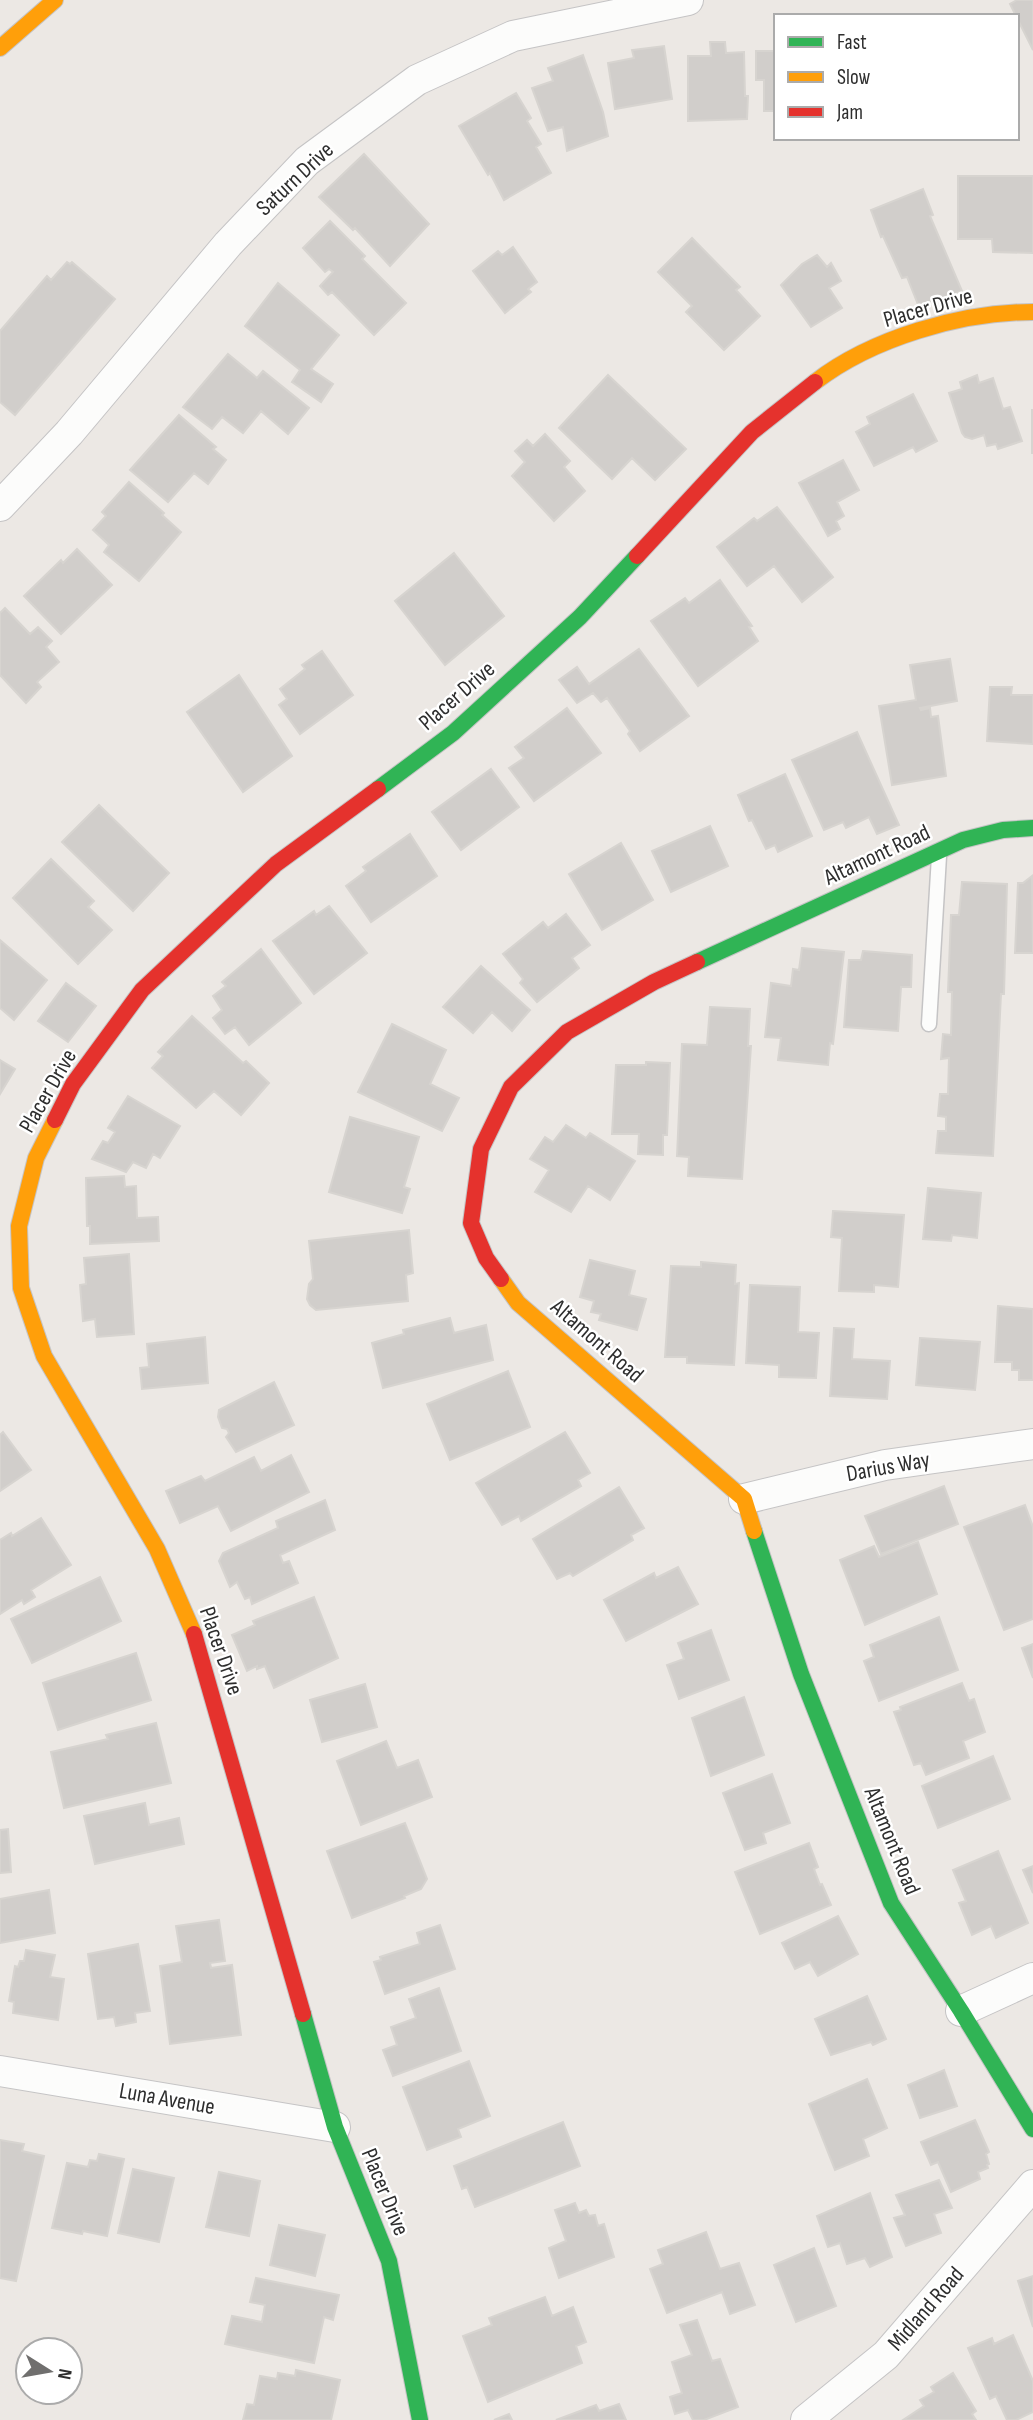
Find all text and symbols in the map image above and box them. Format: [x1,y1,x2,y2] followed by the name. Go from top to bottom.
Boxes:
[774,14,1019,140] legend
[837,30,867,55] text: Fast
[837,65,871,90] text: Slow
[836,100,863,125] text: Jam
[250,136,340,222] street label: Saturn Drive
[880,282,976,334] street label: Placer Drive
[413,655,501,737] street label: Placer Drive
[819,818,934,892] street label: Altamont Road
[13,1044,83,1138] street label: Placer Drive
[544,1293,649,1389] street label: Altamont Road
[844,1446,932,1488] street label: Darius Way
[193,1603,249,1699] street label: Placer Drive
[857,1782,926,1899] street label: Altamont Road
[117,2077,217,2121] street label: Luna Avenue
[355,2144,415,2240] street label: Placer Drive
[882,2261,970,2357] street label: Midland Road
[14,2336,84,2406] north arrow
[52,2367,76,2381] text: N

